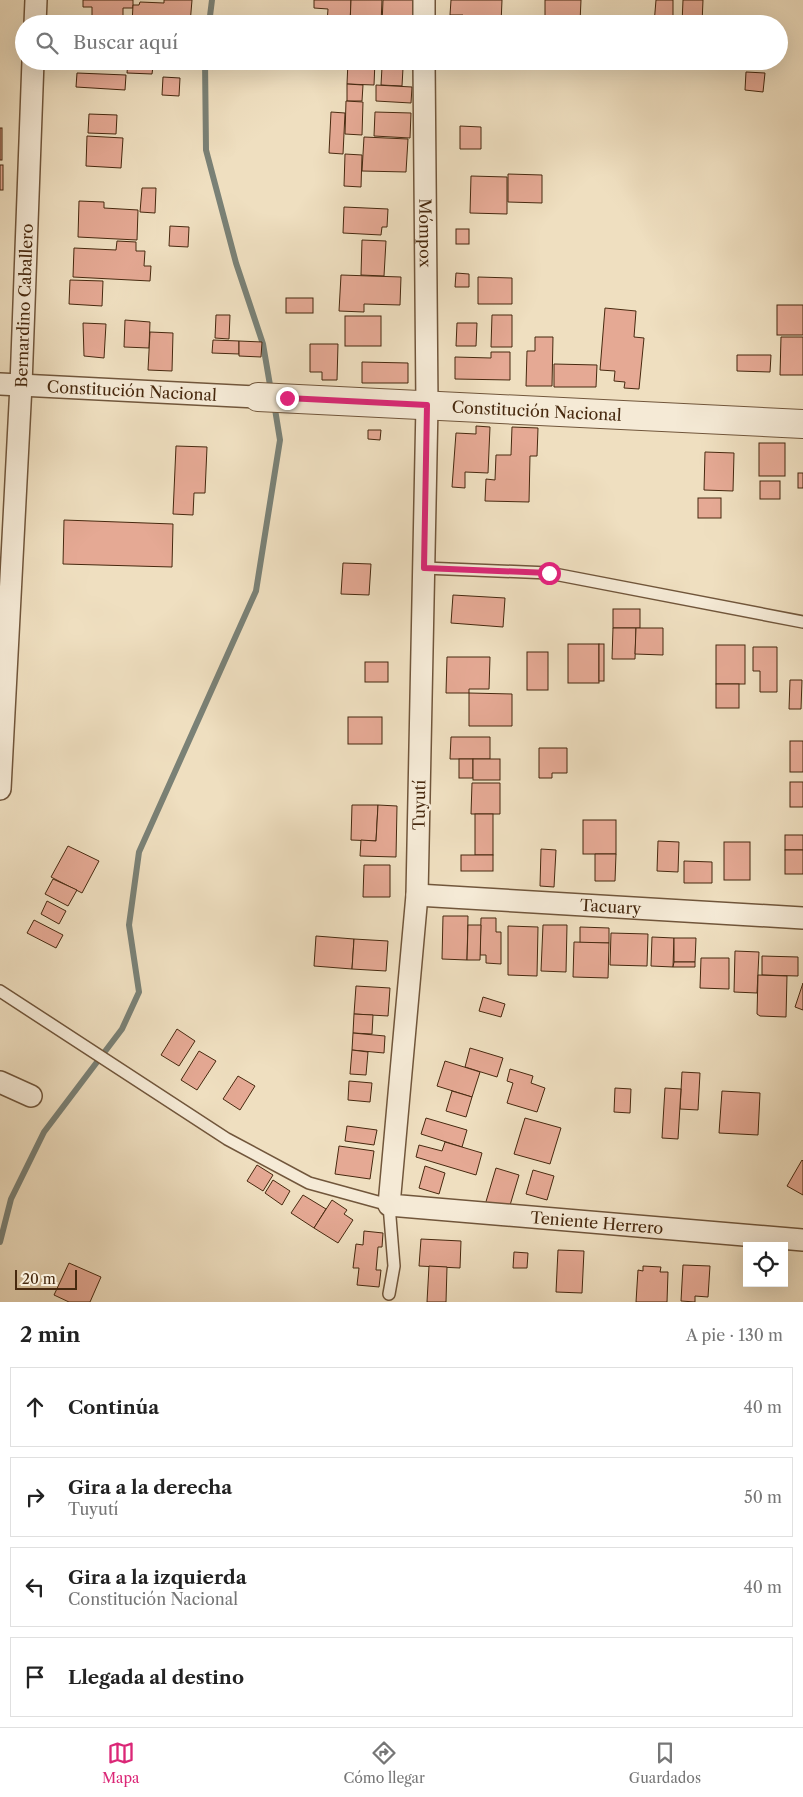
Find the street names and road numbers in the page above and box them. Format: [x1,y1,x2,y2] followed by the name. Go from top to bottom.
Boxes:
[415,198,436,268] street label: Mómpox
[11,223,37,388] street label: Bernardino Caballero
[46,376,218,405] street label: Constitución Nacional
[451,397,622,425] street label: Constitución Nacional
[409,779,429,830] street label: Tuyutí
[579,895,643,918] street label: Tacuary
[530,1207,664,1238] street label: Teniente Herrero

